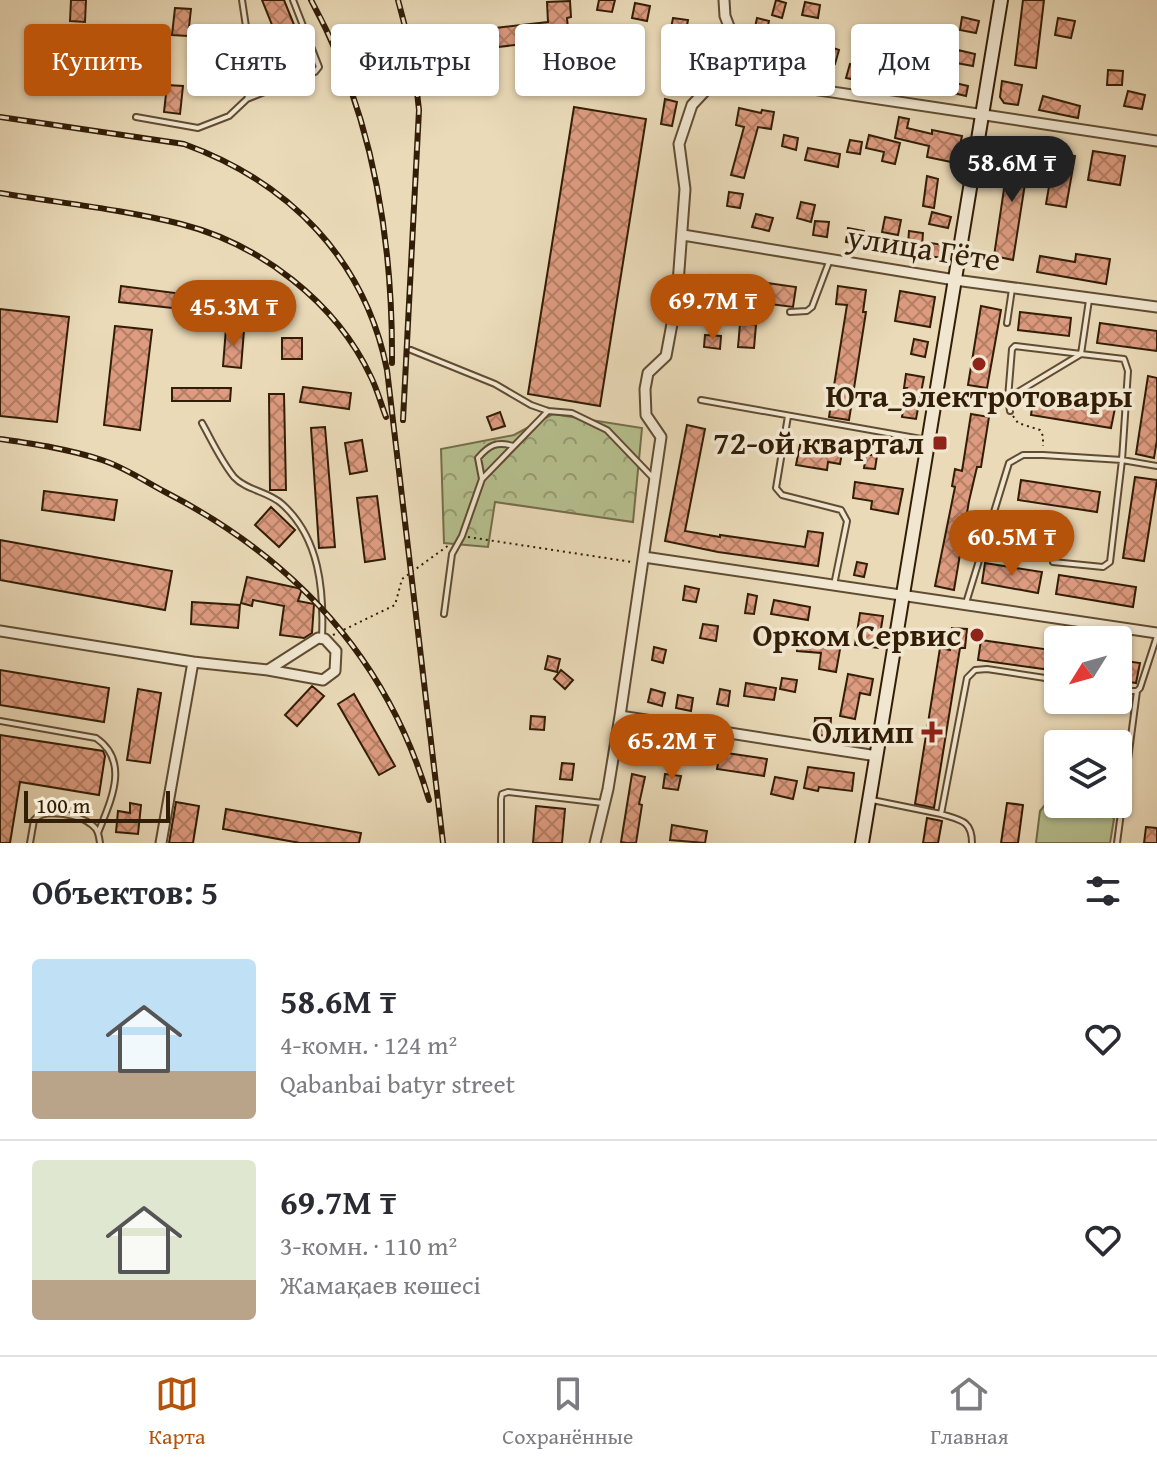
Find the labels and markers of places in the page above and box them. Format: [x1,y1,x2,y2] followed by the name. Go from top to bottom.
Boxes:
[938,136,1086,204] pin: 58.6M ₸
[639,274,787,342] pin: 69.7M ₸
[160,280,308,348] pin: 45.3M ₸
[970,355,988,373] marker: Юта_электротовары
[826,372,1133,419] place label: Юта_электротовары
[713,419,924,466] place label: 72-ой квартал
[931,434,949,452] marker: 72-ой квартал
[938,510,1086,578] pin: 60.5M ₸
[752,611,961,658] place label: Орком Сервис
[968,626,986,644] marker: Орком Сервис
[812,708,914,755] place label: Олимп
[598,714,746,782] pin: 65.2M ₸
[921,721,943,743] marker: Олимп

